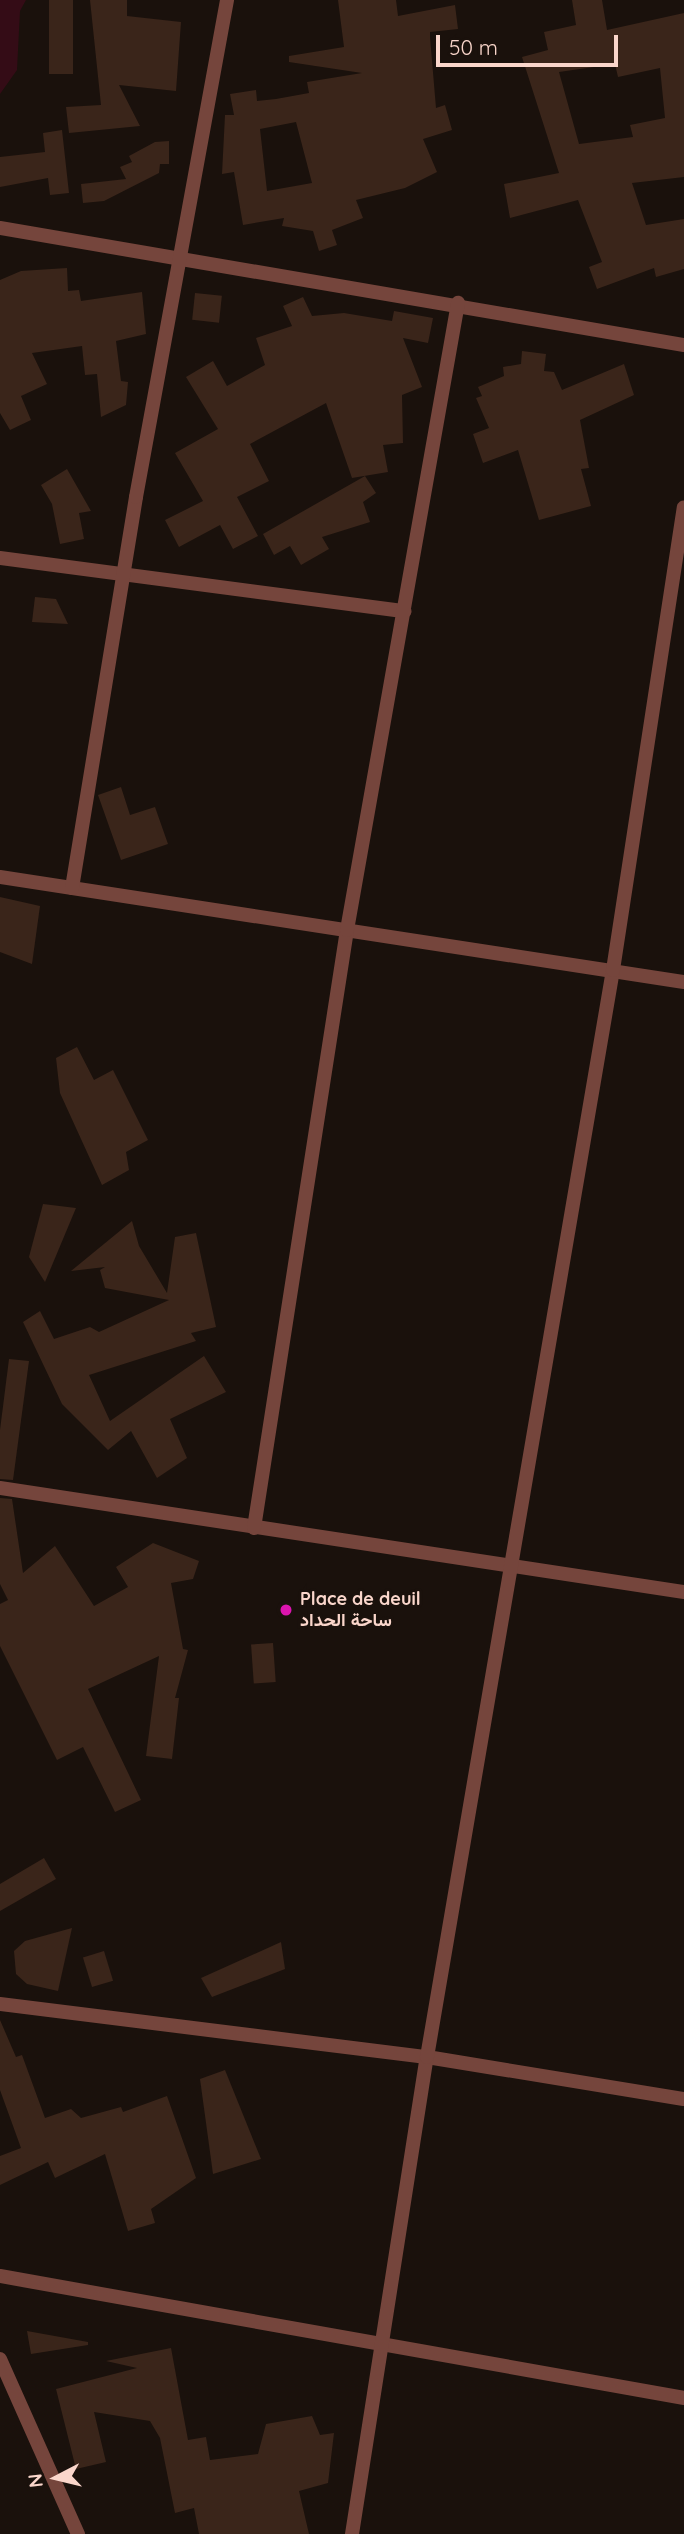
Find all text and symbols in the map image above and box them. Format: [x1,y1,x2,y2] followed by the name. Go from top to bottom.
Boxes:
[439,21,621,65] scale bar
[449,34,498,60] text: 50 m
[300,1589,421,1632] place label: Place de deuil ساحة الحداد
[278,1602,294,1618] marker: Place de deuil ساحة الحداد
[21,2443,91,2513] north arrow
[22,2472,48,2489] text: N

